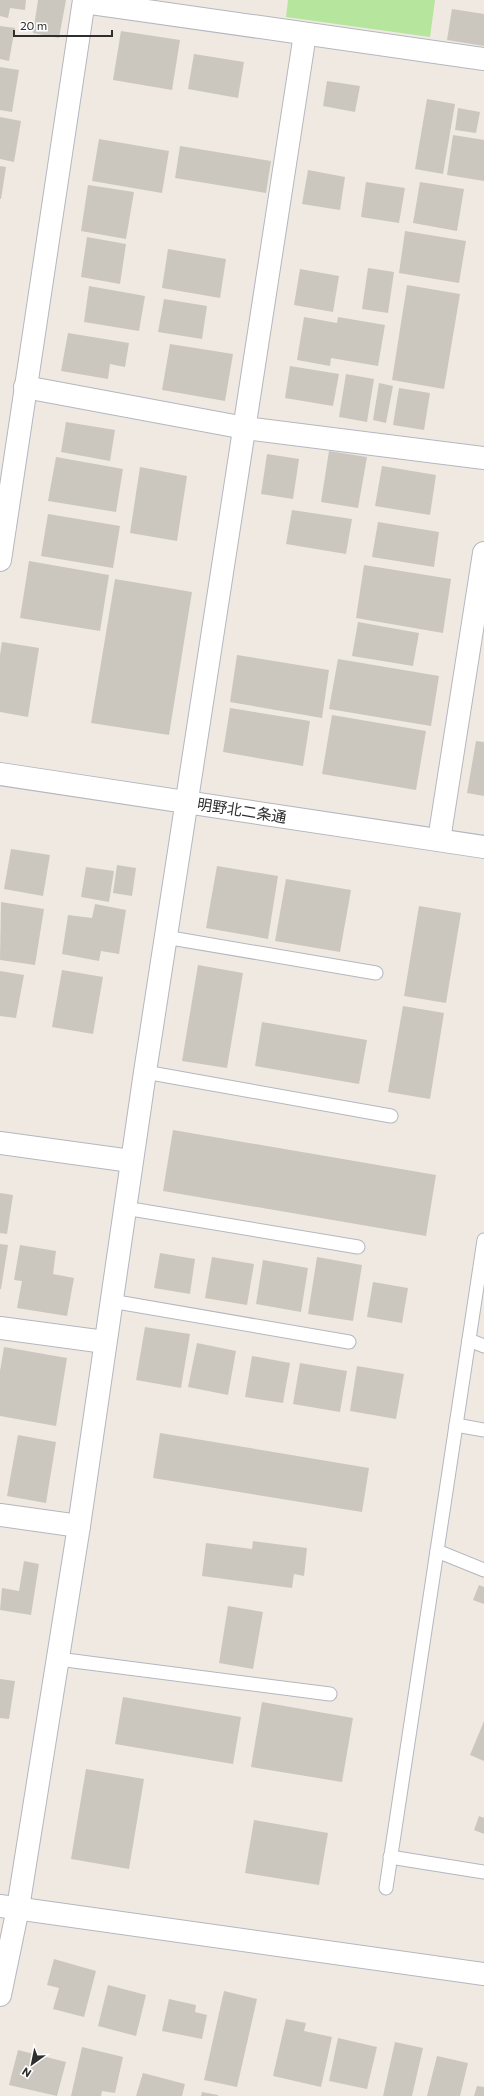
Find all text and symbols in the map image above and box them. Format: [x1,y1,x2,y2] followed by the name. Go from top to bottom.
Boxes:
[14,12,112,38] scale bar
[20,18,47,32] text: 20 m
[196,794,288,826] street label: 明野北二条通
[12,2044,52,2084] north arrow
[19,2065,33,2081] text: N

